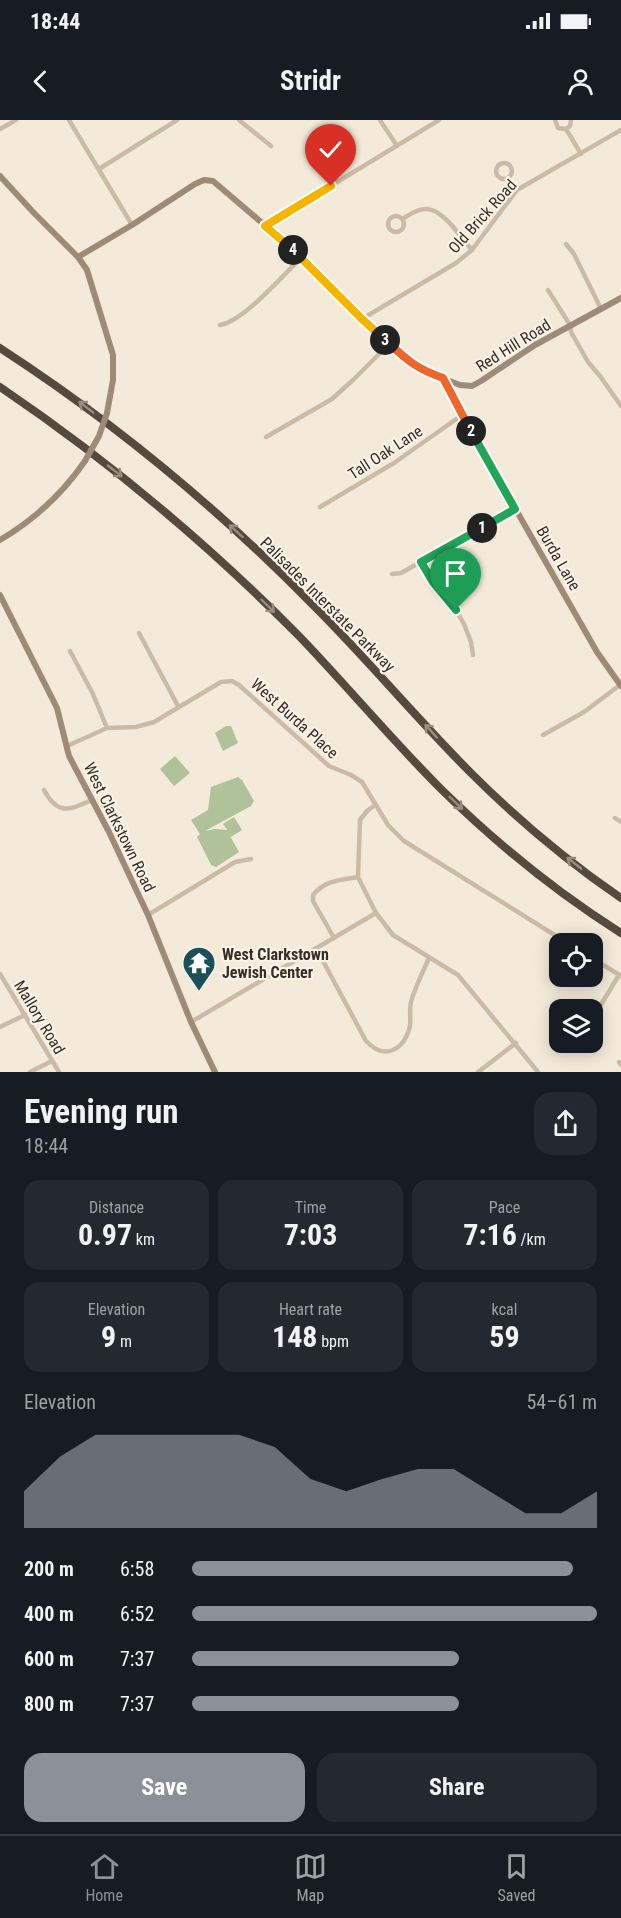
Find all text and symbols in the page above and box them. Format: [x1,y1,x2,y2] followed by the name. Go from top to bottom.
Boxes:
[30,9,81,34] text: 18:44
[24,65,57,98] icon: back
[280,65,341,97] text: Stridr
[564,65,597,98] icon: person
[305,124,356,186] pin
[314,133,347,166] icon: check
[444,176,520,257] street label: Old Brick Road
[278,235,308,265] pin: 4
[289,240,297,259] text: 4
[472,315,554,376] street label: Red Hill Road
[370,325,400,355] pin: 3
[381,330,389,349] text: 3
[78,401,94,414] one-way arrow
[456,416,486,446] pin: 2
[345,421,426,483] street label: Tall Oak Lane
[467,421,475,440] text: 2
[107,465,123,478] one-way arrow
[467,513,497,543] pin: 1
[478,518,486,537] text: 1
[533,523,585,594] street label: Burda Lane
[229,524,244,538] one-way arrow
[256,533,399,676] street label: Palisades Interstate Parkway
[430,548,481,610] pin
[439,557,472,590] icon: arrive
[261,599,276,613] one-way arrow
[247,674,342,762] street label: West Burda Place
[424,724,438,739] one-way arrow
[80,759,159,895] street label: West Clarkstown Road
[448,796,463,810] one-way arrow
[566,857,582,869] one-way arrow
[549,933,603,1053] map controls
[549,933,603,987] button: locate
[181,945,217,992] temple icon: West Clarkstown Jewish Center
[222,945,329,982] place label: West Clarkstown Jewish Center
[10,977,69,1058] street label: Mallory Road
[549,999,603,1053] button: layers
[24,1092,179,1131] text: Evening run
[534,1092,597,1155] button: share
[24,1134,68,1158] text: 18:44
[89,1198,144,1217] text: Distance
[295,1198,326,1217] text: Time
[489,1198,520,1217] text: Pace
[78,1217,132,1252] text: 0.97
[284,1217,337,1252] text: 7:03
[463,1217,517,1252] text: 7:16
[132,1230,155,1249] text: km
[517,1230,546,1249] text: /km
[88,1300,145,1319] text: Elevation
[279,1300,342,1319] text: Heart rate
[492,1300,517,1319] text: kcal
[101,1319,116,1354] text: 9
[272,1319,317,1354] text: 148
[489,1319,520,1354] text: 59
[116,1332,132,1351] text: m
[317,1332,349,1351] text: bpm
[24,1390,96,1414] text: Elevation
[526,1390,597,1414] text: 54–61 m
[24,1557,74,1581] text: 200 m
[120,1557,154,1581] text: 6:58
[24,1602,74,1626] text: 400 m
[120,1602,154,1626] text: 6:52
[24,1647,74,1671] text: 600 m
[120,1647,154,1671] text: 7:37
[24,1692,74,1716] text: 800 m
[120,1692,154,1716] text: 7:37
[24,1753,305,1822] button: Save
[317,1753,597,1822] button: Share
[85,1850,123,1905] tab: Home
[294,1850,327,1905] tab: Map
[498,1850,536,1905] tab: Saved

